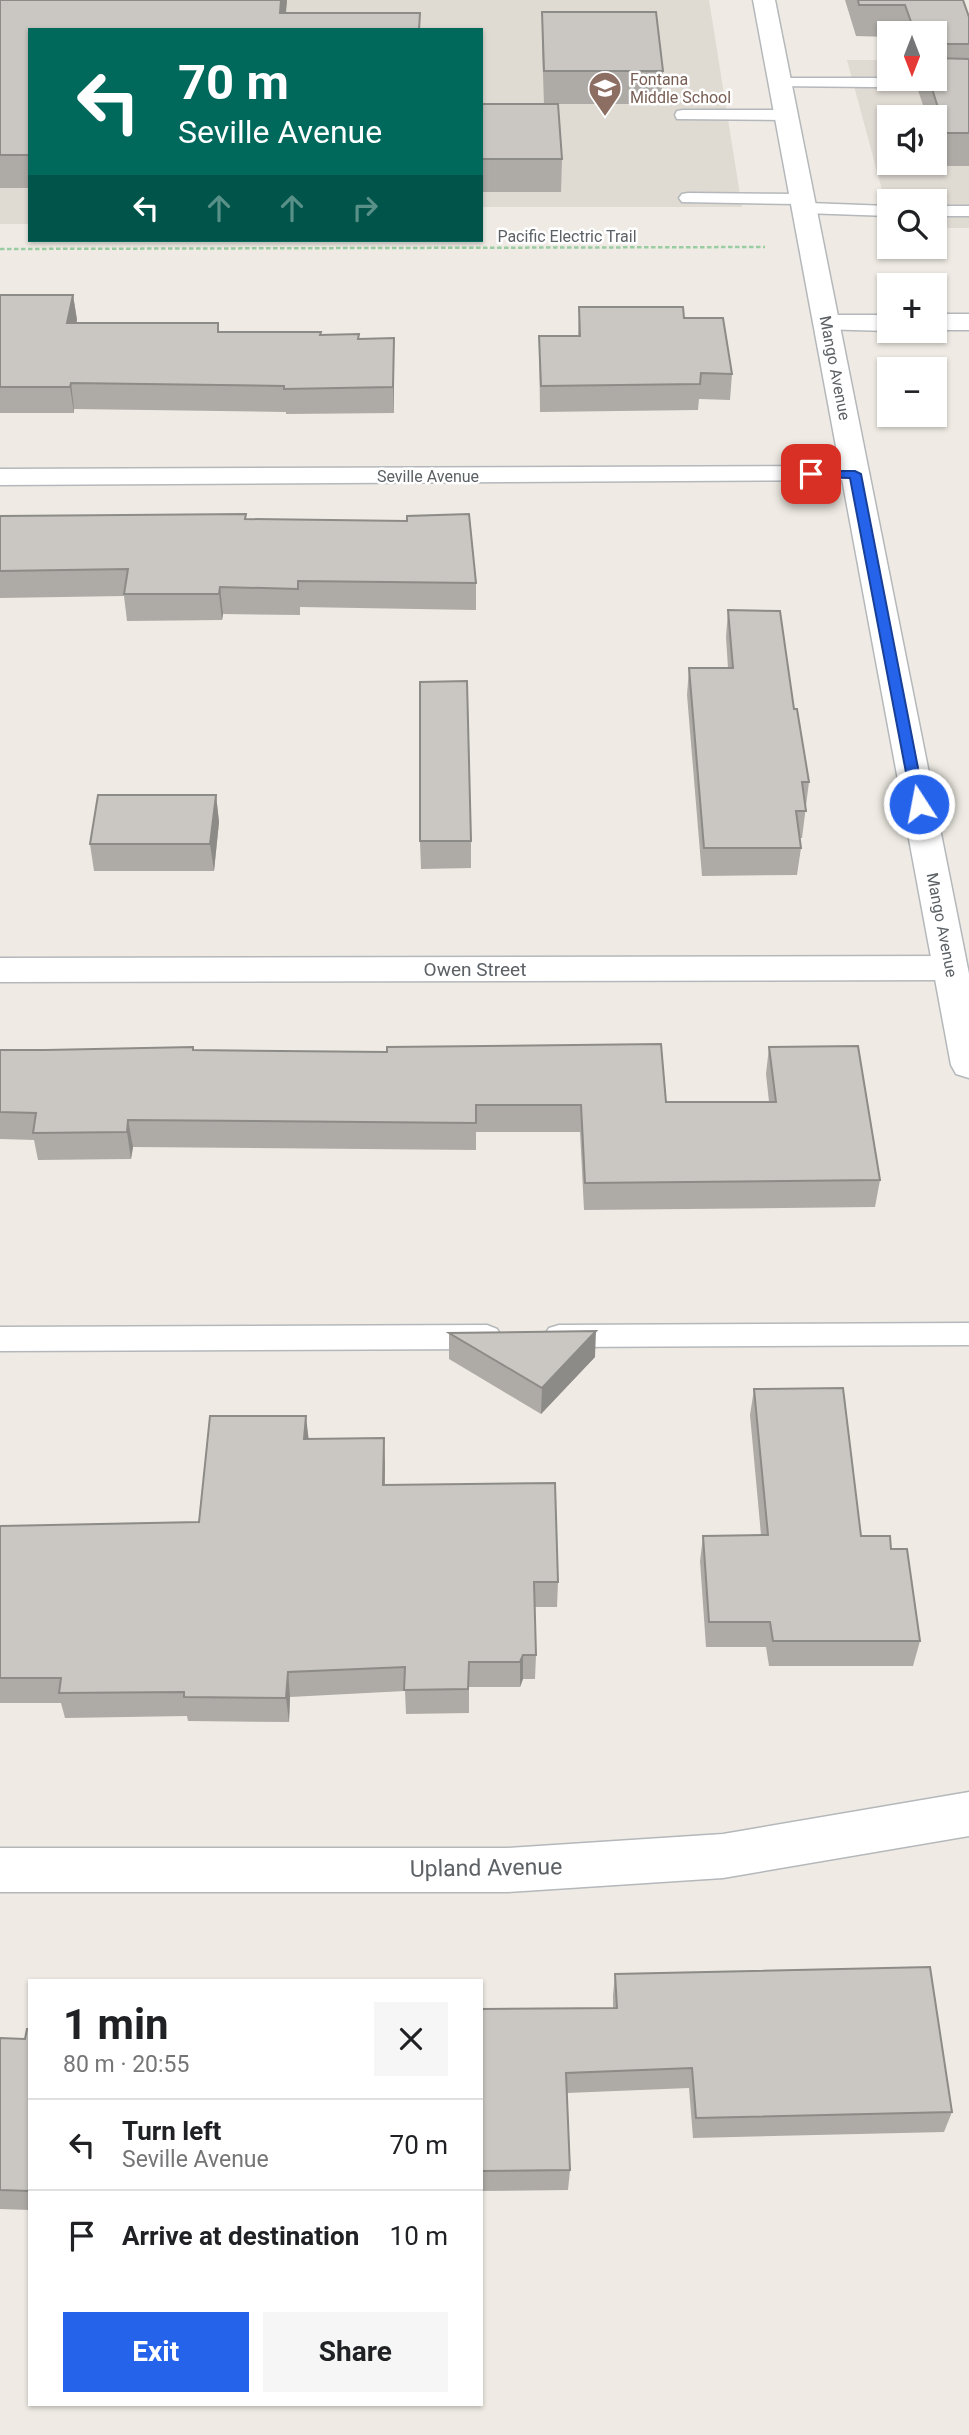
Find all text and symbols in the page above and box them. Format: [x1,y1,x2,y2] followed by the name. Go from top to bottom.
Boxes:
[877,21,947,91] north arrow
[877,21,947,427] map controls
[178,54,289,111] text: 70 m
[63,56,154,147] icon: left
[586,69,624,118] school or university icon: Fontana Middle School
[630,70,731,107] place label: Fontana Middle School
[877,105,947,175] button: sound
[178,113,382,151] text: Seville Avenue
[127,189,165,227] icon: left
[200,189,238,227] icon: ahead
[273,189,311,227] icon: ahead
[346,189,384,227] icon: right
[877,189,947,259] button: search
[497,227,637,246] street label: Pacific Electric Trail
[877,273,947,343] button: +
[816,314,854,422] street label: Mango Avenue
[877,357,947,427] button: −
[781,444,841,504] pin
[792,455,830,493] icon: arrive
[377,467,479,486] street label: Seville Avenue
[882,767,956,841] position arrow
[923,871,961,979] street label: Mango Avenue
[424,958,526,981] street label: Owen Street
[410,1853,562,1883] street label: Upland Avenue
[63,2000,169,2049] text: 1 min
[374,2002,448,2076] button: close
[63,2051,189,2078] text: 80 m · 20:55
[122,2116,221,2146] text: Turn left
[63,2126,101,2164] icon: left
[390,2130,448,2160] text: 70 m
[122,2146,269,2173] text: Seville Avenue
[63,2217,101,2255] icon: arrive
[122,2221,359,2251] text: Arrive at destination
[390,2221,448,2251] text: 10 m
[63,2312,249,2392] button: Exit
[263,2312,448,2392] button: Share

